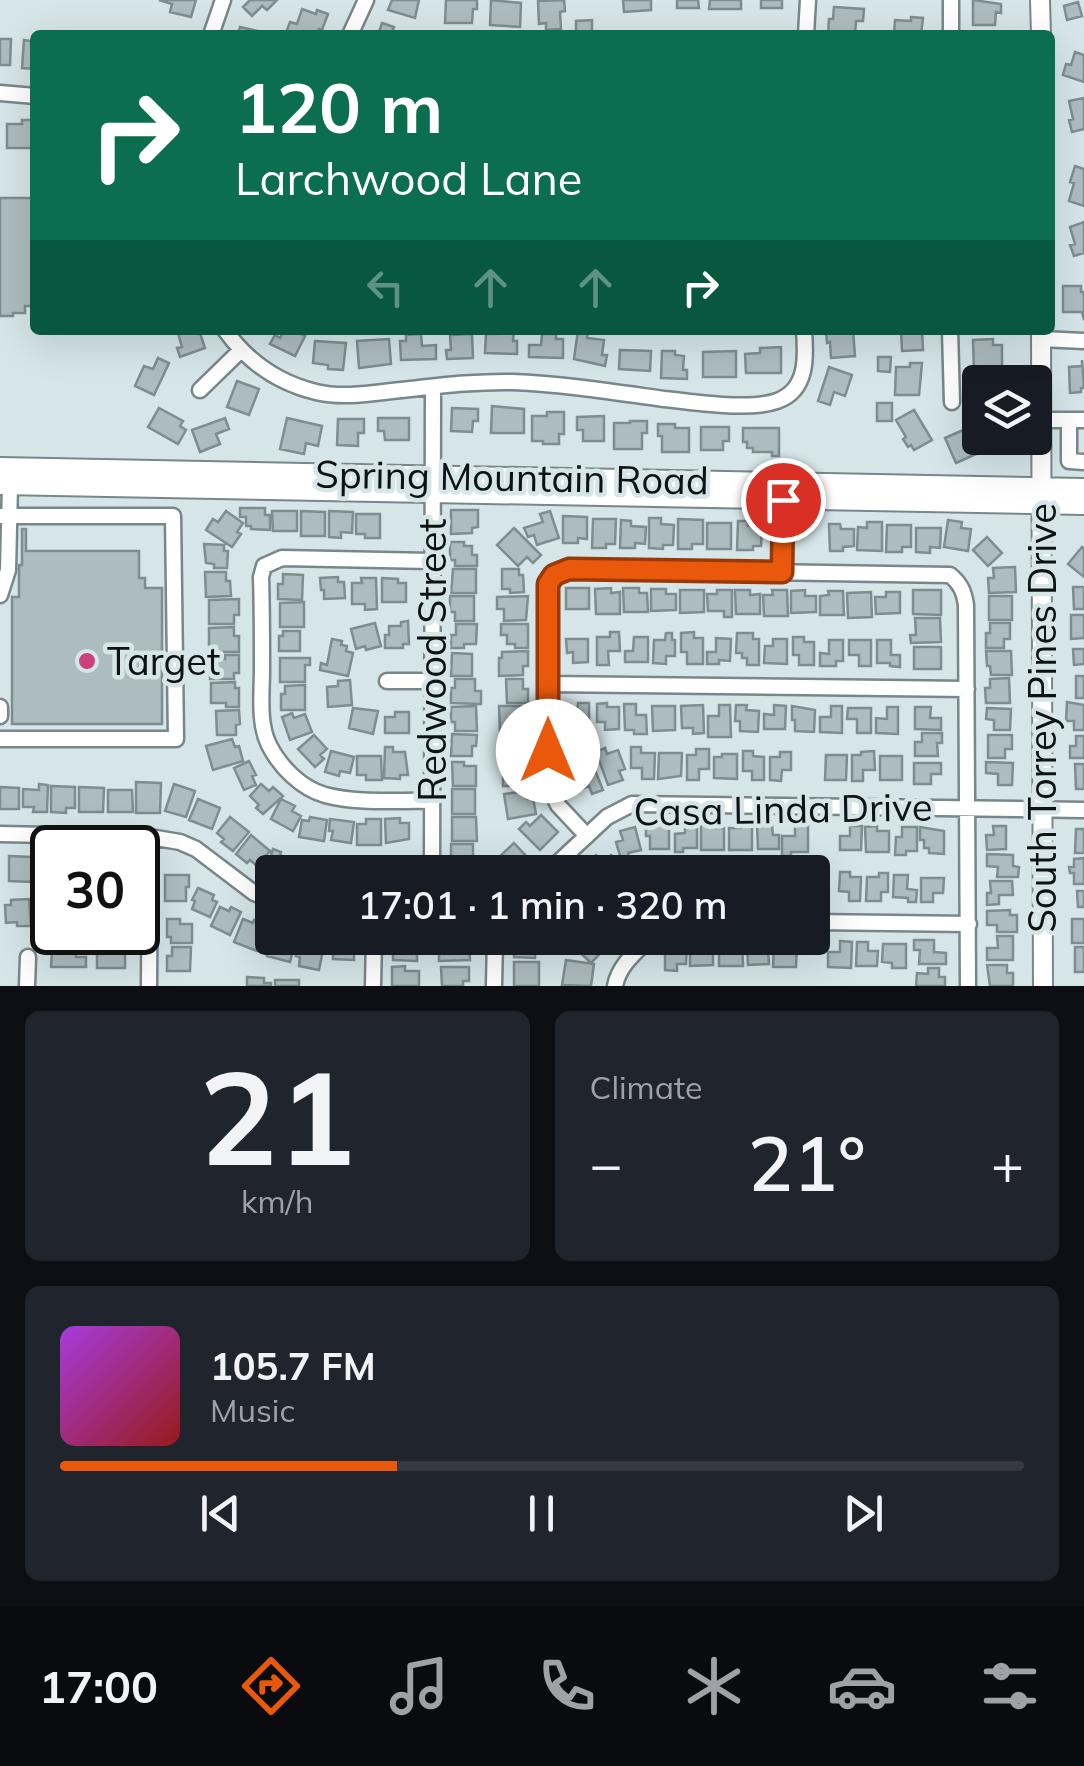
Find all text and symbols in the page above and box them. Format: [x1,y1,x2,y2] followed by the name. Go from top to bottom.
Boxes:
[235,63,443,151] text: 120 m
[70,70,200,200] icon: right
[235,150,582,206] text: Larchwood Lane
[358,260,413,315] icon: left
[463,260,518,315] icon: ahead
[568,260,623,315] icon: ahead
[673,260,728,315] icon: right
[962,365,1052,455] map controls
[962,365,1052,455] button: layers
[315,450,709,504] street label: Spring Mountain Road
[741,458,826,543] pin
[756,473,811,528] icon: arrive
[1018,503,1066,933] street label: South Torrey Pines Drive
[408,518,456,802] street label: Redwood Street
[107,637,220,685] place label: Target
[76,650,98,672] marker: Target
[496,699,600,803] position arrow
[633,782,933,836] street label: Casa Linda Drive
[30,825,160,955] speed limit sign: 30
[357,881,728,929] text: 17:01 · 1 min · 320 m
[199,1034,355,1198] text: 21
[590,1067,702,1107] text: Climate
[748,1116,866,1210] text: 21°
[590,1129,623,1198] text: −
[991,1129,1024,1198] text: +
[241,1181,313,1221] text: km/h
[210,1342,376,1390] text: 105.7 FM
[210,1390,295,1430] text: Music
[193,1486,248,1541] icon: previous
[514,1486,569,1541] icon: pause
[836,1486,891,1541] icon: next
[236,1651,306,1721] icon: directions
[384,1651,454,1721] icon: music
[532,1651,602,1721] icon: phone
[679,1651,749,1721] icon: climate
[827,1651,897,1721] icon: car
[975,1651,1045,1721] icon: filters
[39,1658,158,1714] text: 17:00

